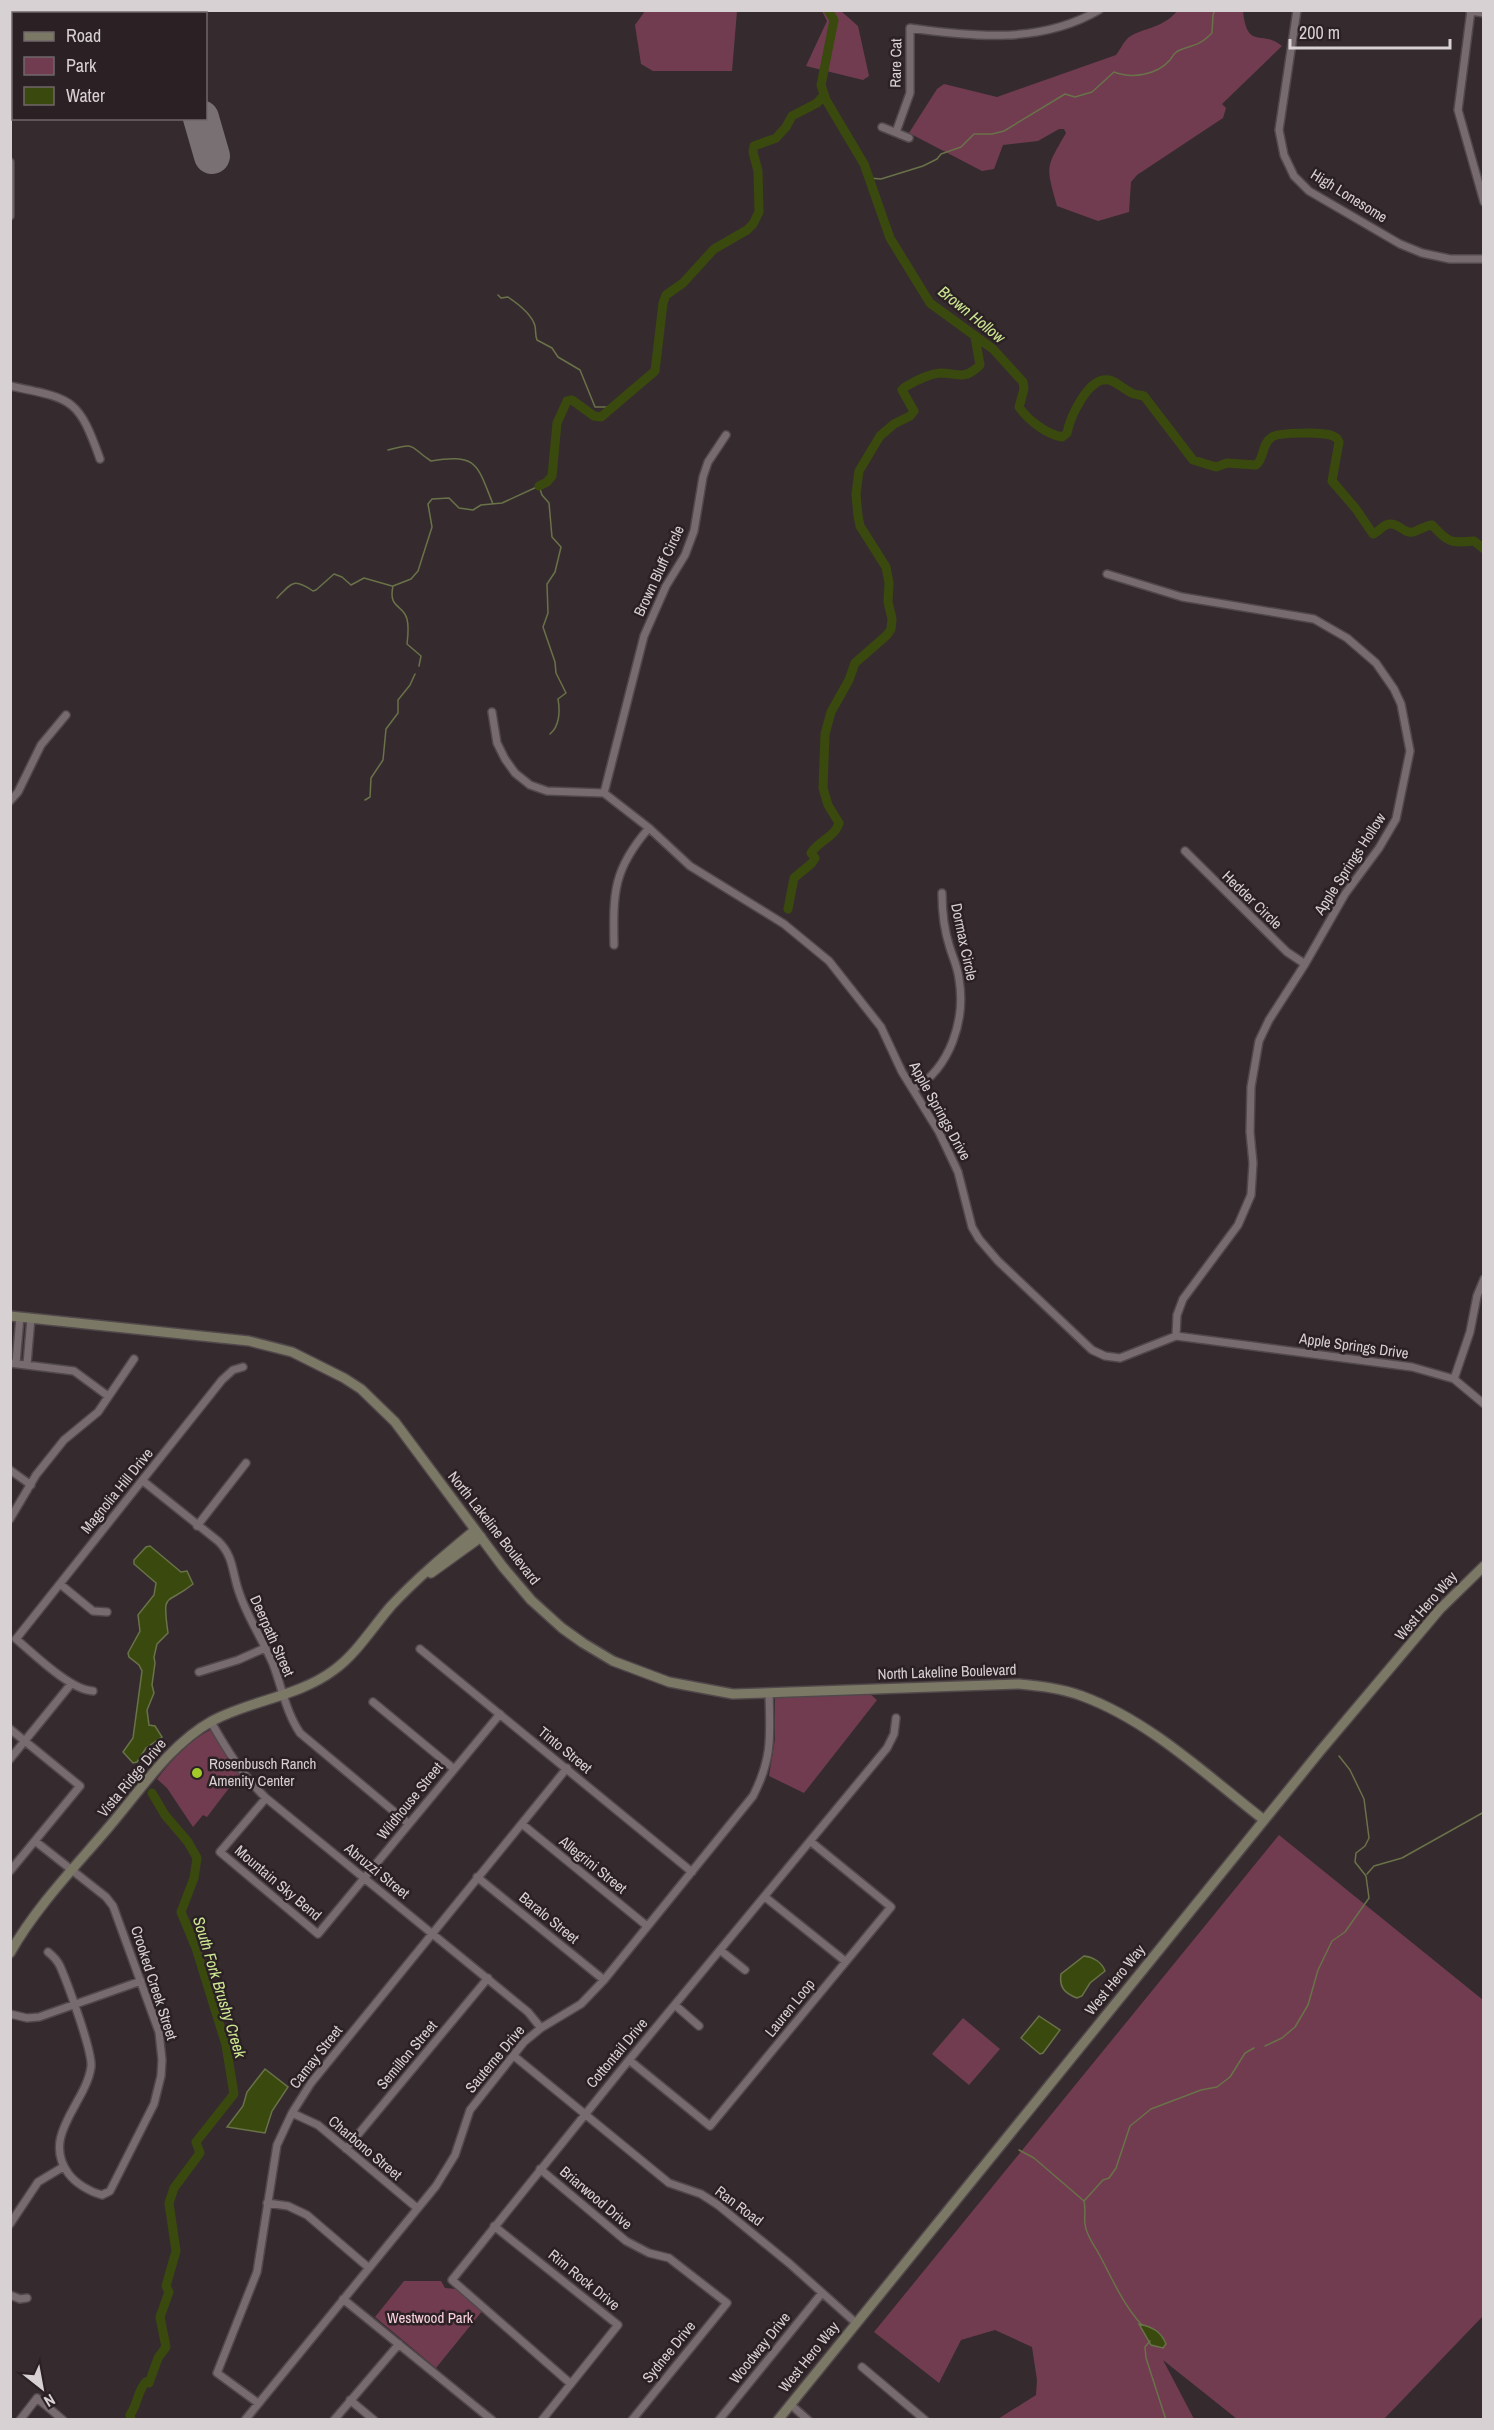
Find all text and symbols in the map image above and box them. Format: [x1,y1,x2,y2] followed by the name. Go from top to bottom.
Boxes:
[12,12,207,120] legend
[1290,12,1450,50] scale bar
[1299,20,1340,45] text: 200 m
[66,23,101,48] text: Road
[885,38,906,88] street label: Rare Cat
[66,53,97,78] text: Park
[66,83,105,108] text: Water
[1307,164,1392,228] street label: High Lonesome
[934,280,1011,349] water label: Brown Hollow
[628,522,689,620] street label: Brown Bluff Circle
[1308,809,1390,920] street label: Apple Springs Hollow
[1218,866,1287,934] street label: Hedder Circle
[946,901,983,983] street label: Dormax Circle
[904,1057,976,1164] street label: Apple Springs Drive
[1297,1327,1410,1364] street label: Apple Springs Drive
[76,1443,158,1538] street label: Magnolia Hill Drive
[443,1467,545,1589] street label: North Lakeline Boulevard
[1390,1566,1462,1645] street label: West Hero Way
[245,1592,300,1680] street label: Deerpath Street
[877,1659,1017,1684] street label: North Lakeline Boulevard
[534,1721,597,1778] street label: Tinto Street
[92,1734,171,1822] street label: Vista Ridge Drive
[208,1753,316,1791] place label: Rosenbusch Ranch Amenity Center
[372,1757,448,1844] street label: Wildhouse Street
[190,1766,204,1780] marker: Rosenbusch Ranch Amenity Center
[554,1830,632,1899] street label: Allegrini Street
[340,1837,415,1904] street label: Abruzzi Street
[230,1840,326,1925] street label: Mountain Sky Bend
[515,1887,584,1949] street label: Baralo Street
[188,1914,252,2061] water label: South Fork Brushy Creek
[126,1923,183,2043] street label: Crooked Creek Street
[1080,1939,1150,2020] street label: West Hero Way
[760,1974,820,2041] street label: Lauren Loop
[581,2013,652,2092] street label: Cottontail Drive
[372,2015,442,2094] street label: Semillon Street
[284,2020,347,2093] street label: Camay Street
[460,2020,529,2097] street label: Sauterne Drive
[324,2111,407,2185] street label: Charbono Street
[556,2161,637,2234] street label: Briarwood Drive
[711,2181,768,2231] street label: Ran Road
[544,2244,625,2315] street label: Rim Rock Drive
[387,2307,474,2328] park label: Westwood Park
[724,2307,795,2388] street label: Woodway Drive
[637,2316,700,2387] street label: Sydnee Drive
[774,2316,844,2397] street label: West Hero Way
[12,2358,72,2418] north arrow
[40,2389,59,2413] text: N

